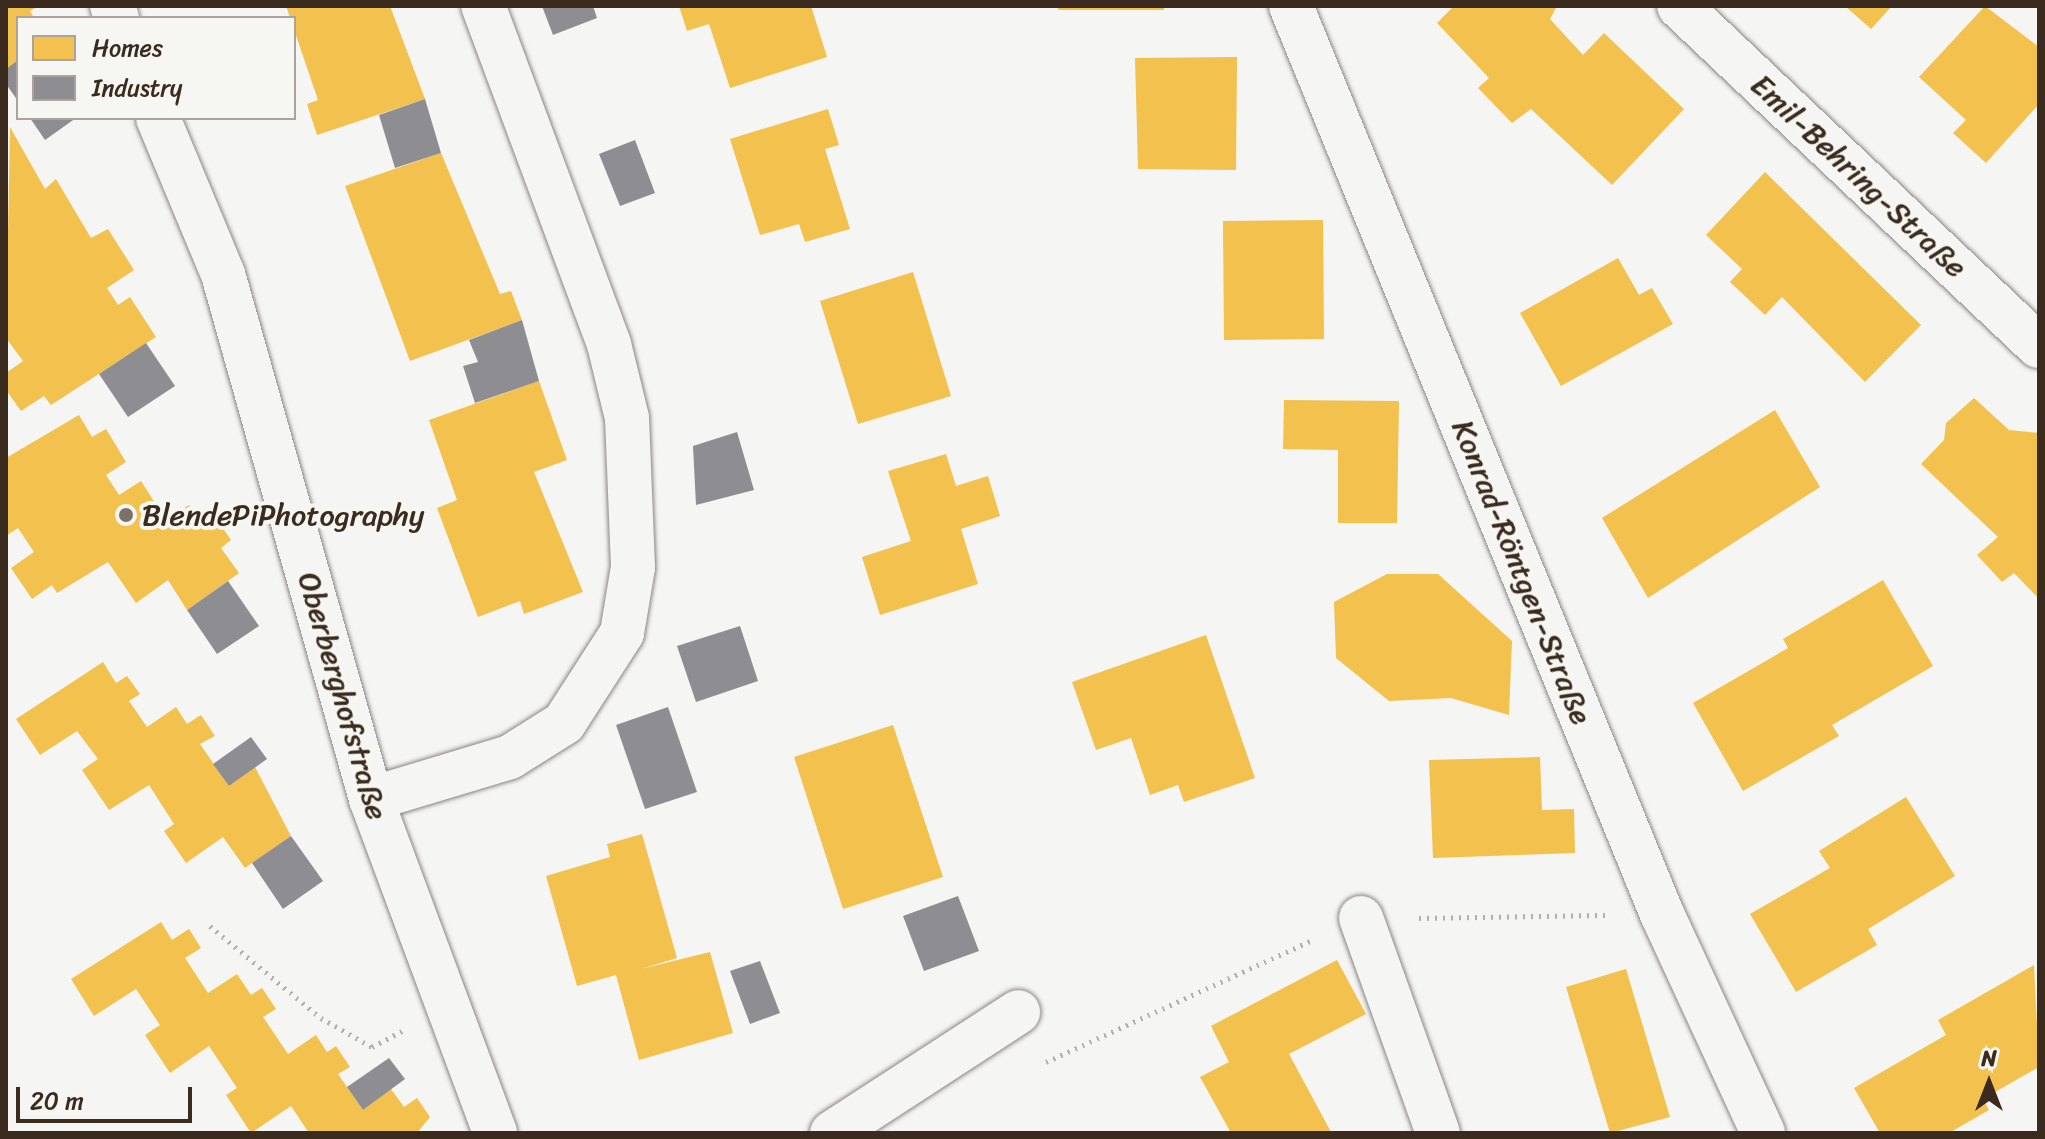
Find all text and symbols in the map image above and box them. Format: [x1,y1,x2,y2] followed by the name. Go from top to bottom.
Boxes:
[16,16,296,120] legend
[92,27,163,69] text: Homes
[92,67,182,109] text: Industry
[1744,67,1974,285] street label: Emil-Behring-Straße
[1445,415,1599,729] street label: Konrad-Röntgen-Straße
[142,497,424,533] place label: BlendePiPhotography
[117,506,135,524] marker: BlendePiPhotography
[290,568,396,824] street label: Oberberghofstraße
[1981,1039,1997,1078] text: N
[1949,1043,2029,1123] north arrow
[20,1071,196,1121] scale bar
[30,1080,84,1122] text: 20 m

